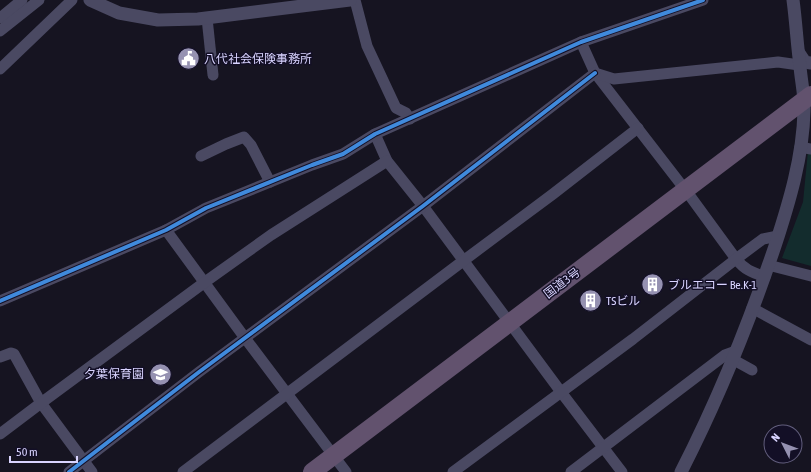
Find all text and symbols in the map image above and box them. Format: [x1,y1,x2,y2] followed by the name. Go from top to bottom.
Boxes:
[175,46,201,72] public building icon: 八代社会保険事務所
[204,52,312,66] place label: 八代社会保険事務所
[541,265,583,301] street label: 国道3号
[640,272,666,298] building icon: ブルエコー Be.K-1
[668,278,757,292] place label: ブルエコー Be.K-1
[577,288,603,314] building icon: TSビル
[606,294,640,308] place label: TSビル
[147,361,173,387] school or university icon: 夕葉保育園
[84,367,144,381] place label: 夕葉保育園
[763,424,803,464] north arrow
[769,431,782,444] text: N
[10,438,77,464] scale bar
[16,445,38,459] text: 50 m

